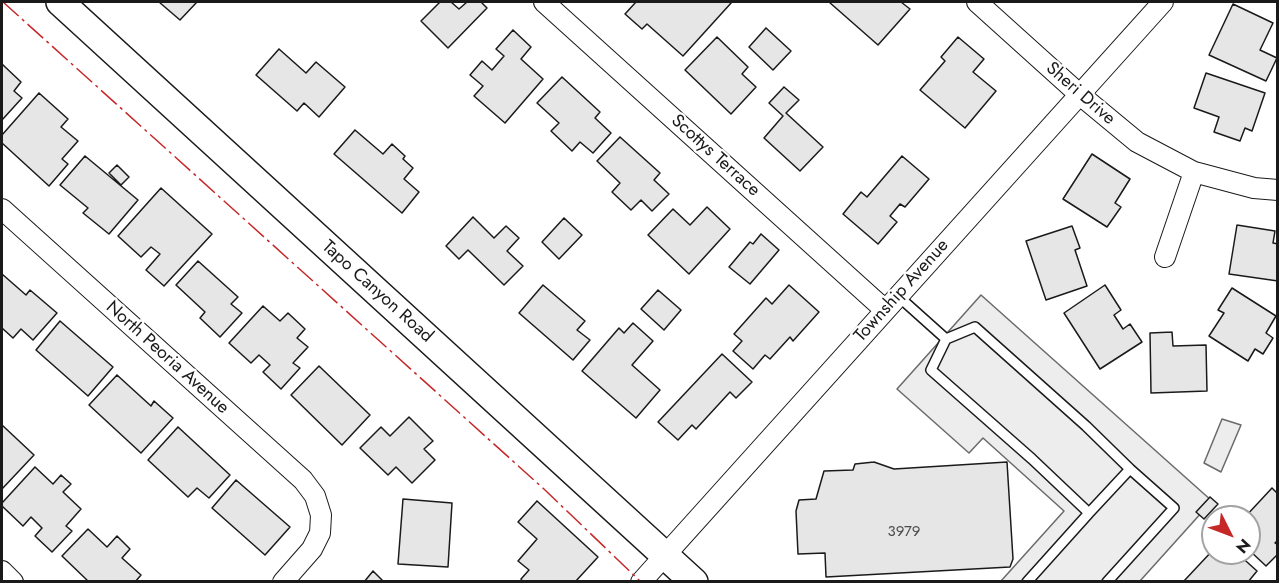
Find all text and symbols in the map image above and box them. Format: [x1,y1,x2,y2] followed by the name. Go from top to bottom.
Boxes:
[1041,58,1119,130] street label: Sheri Drive
[666,110,764,202] street label: Scottys Terrace
[850,235,954,347] street label: Township Avenue
[317,236,437,348] street label: Tapo Canyon Road
[101,297,233,419] street label: North Peoria Avenue
[1201,505,1261,565] north arrow
[888,523,920,541] house number: 3979
[1230,534,1256,558] text: N

